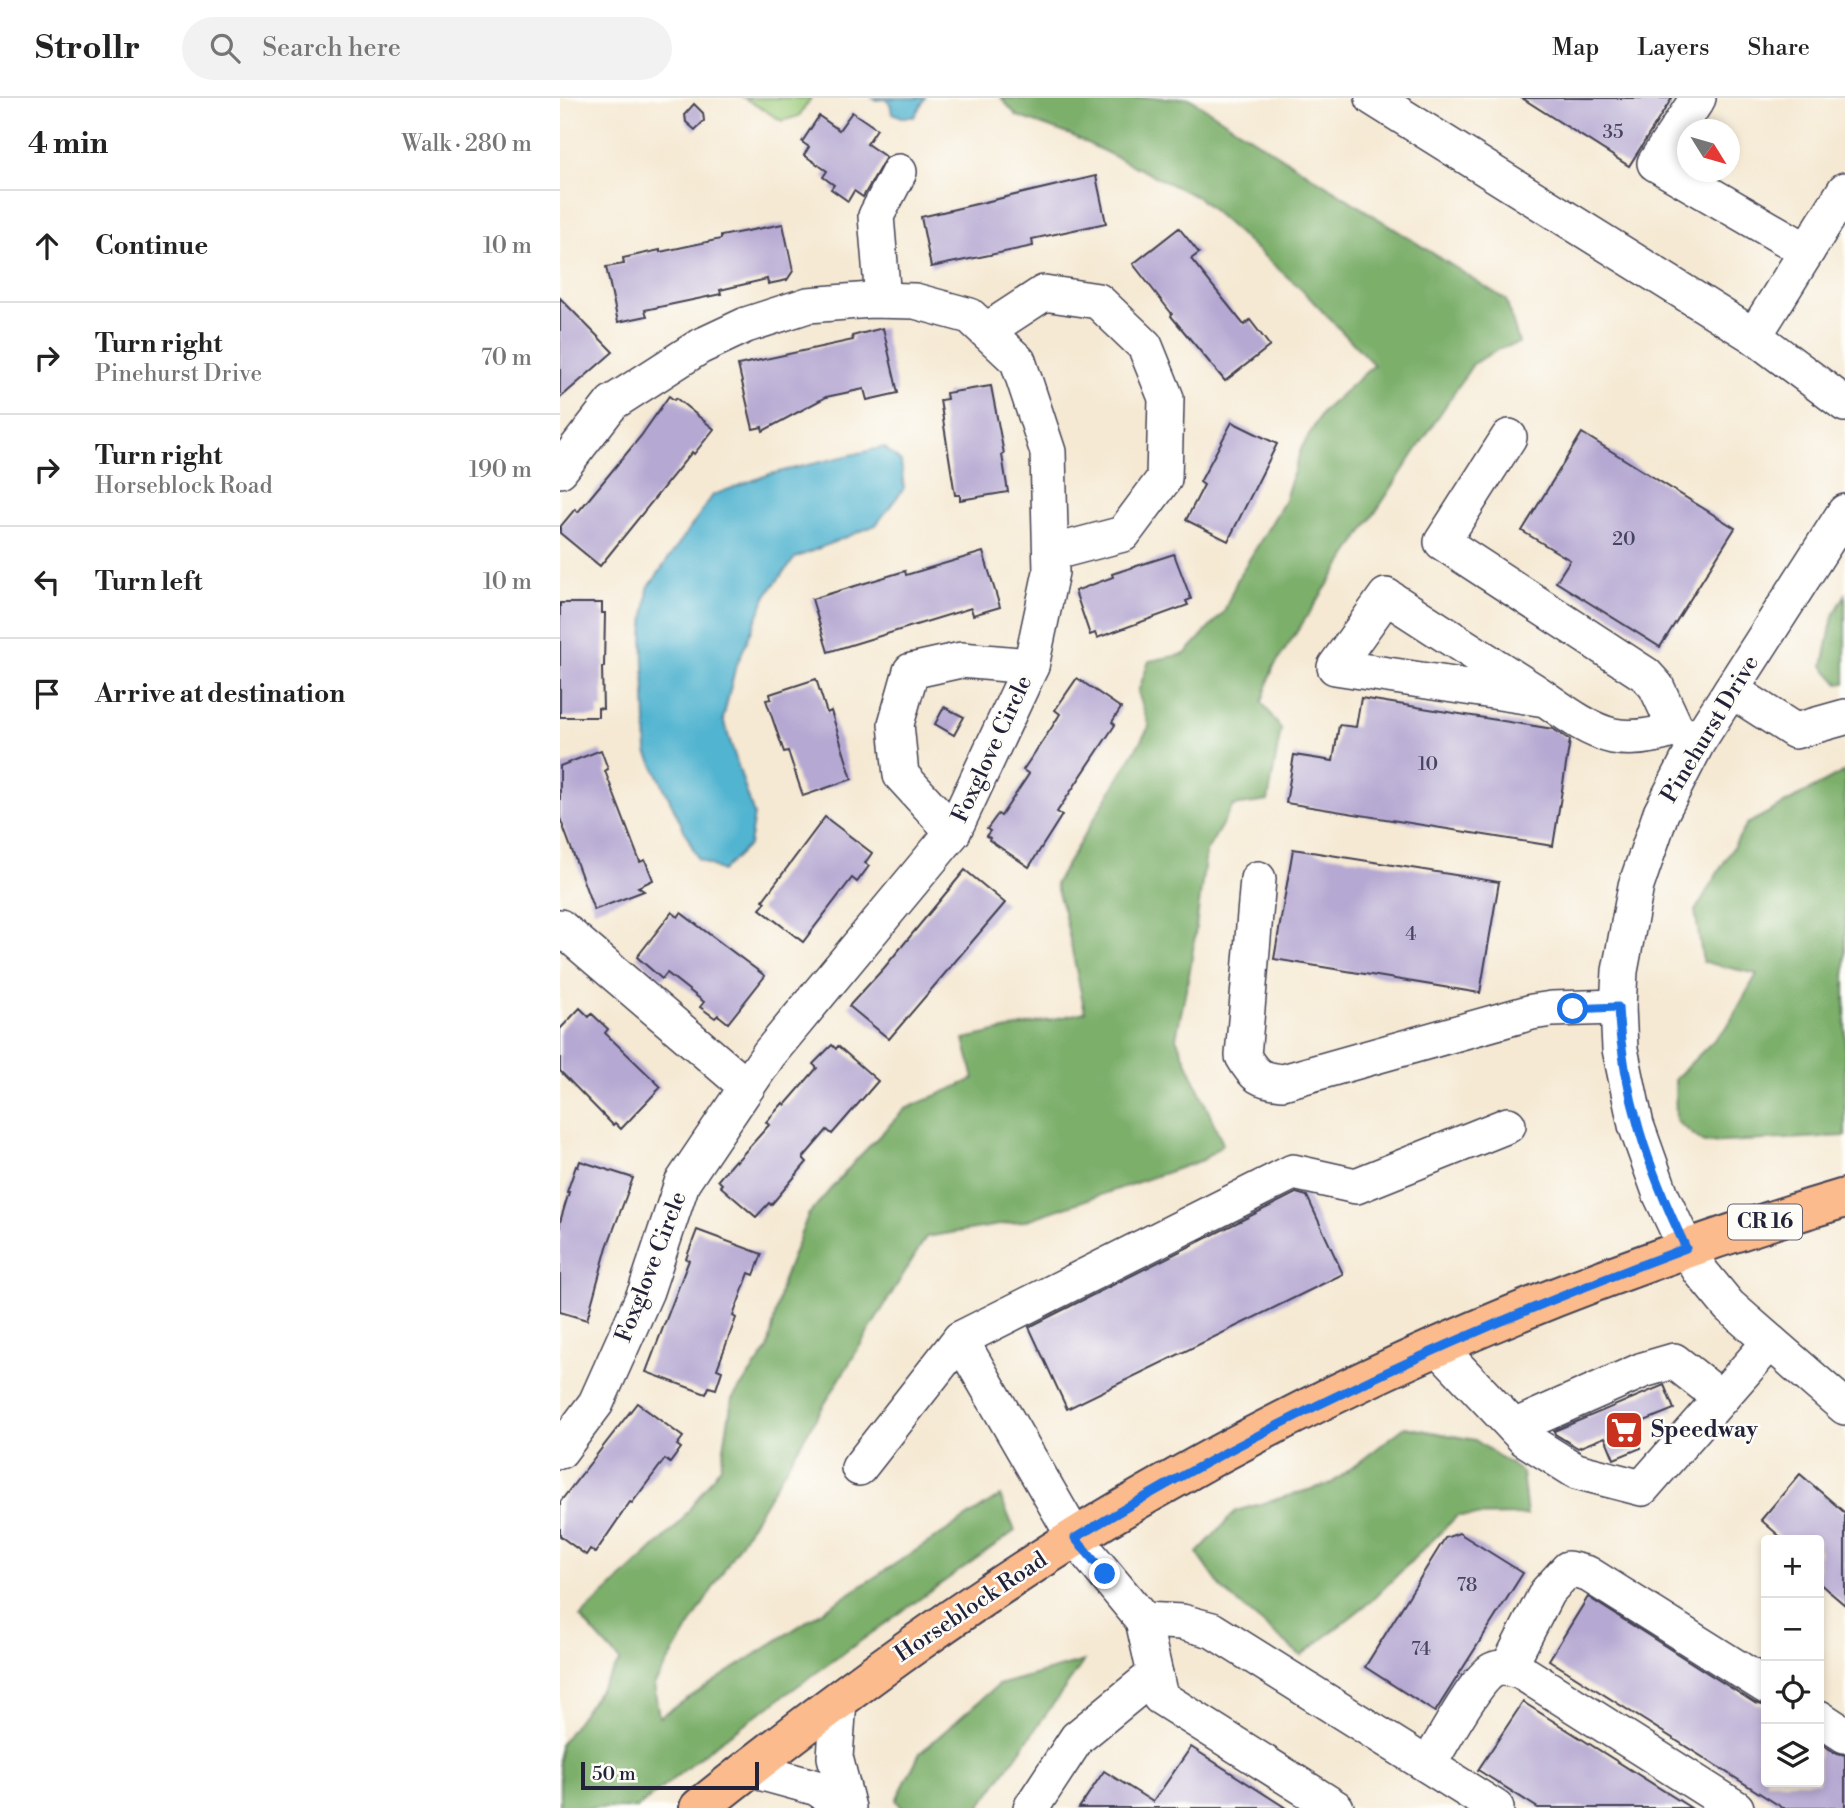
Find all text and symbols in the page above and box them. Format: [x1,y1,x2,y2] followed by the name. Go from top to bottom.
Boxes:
[182,17,672,80] search box
[35,28,140,69] text: Strollr
[206,29,244,67] icon: search
[262,32,401,64] text: Search here
[1552,33,1599,63] text: Map
[1637,33,1709,63] text: Layers
[1747,33,1810,63] text: Share
[1677,119,1740,182] north arrow
[1603,120,1623,144] house number: 35
[28,125,108,163] text: 4 min
[402,130,532,158] text: Walk · 280 m
[28,227,66,265] icon: ahead
[95,230,208,262] text: Continue
[483,232,532,260] text: 10 m
[95,328,223,360] text: Turn right
[28,339,66,377] icon: right
[481,344,532,372] text: 70 m
[95,360,262,388] text: Pinehurst Drive
[95,440,223,472] text: Turn right
[28,451,66,489] icon: right
[469,456,532,484] text: 190 m
[95,472,273,500] text: Horseblock Road
[1612,527,1636,551] house number: 20
[28,563,66,601] icon: left
[95,566,203,598] text: Turn left
[483,568,532,596] text: 10 m
[1655,650,1765,808] street label: Pinehurst Drive
[946,671,1038,827] street label: Foxglove Circle
[28,675,66,713] icon: arrive
[95,678,345,710] text: Arrive at destination
[1418,752,1438,776] house number: 10
[1405,922,1417,946] house number: 4
[1557,993,1588,1024] route start
[609,1188,693,1346] street label: Foxglove Circle
[1728,1204,1802,1240] road number: CR 16
[1603,1409,1645,1451] supermarket icon: Speedway
[1651,1416,1758,1444] place label: Speedway
[1761,1535,1824,1787] map controls
[1761,1535,1824,1598] button: +
[890,1546,1052,1668] street label: Horseblock Road
[1089,1558,1120,1589] route end
[1457,1573,1477,1597] house number: 78
[1761,1598,1824,1661] button: −
[1411,1637,1431,1661] house number: 74
[1761,1661,1824,1724] button: locate
[1761,1724,1824,1787] button: layers
[581,1759,760,1791] scale bar
[592,1762,636,1786] text: 50 m

